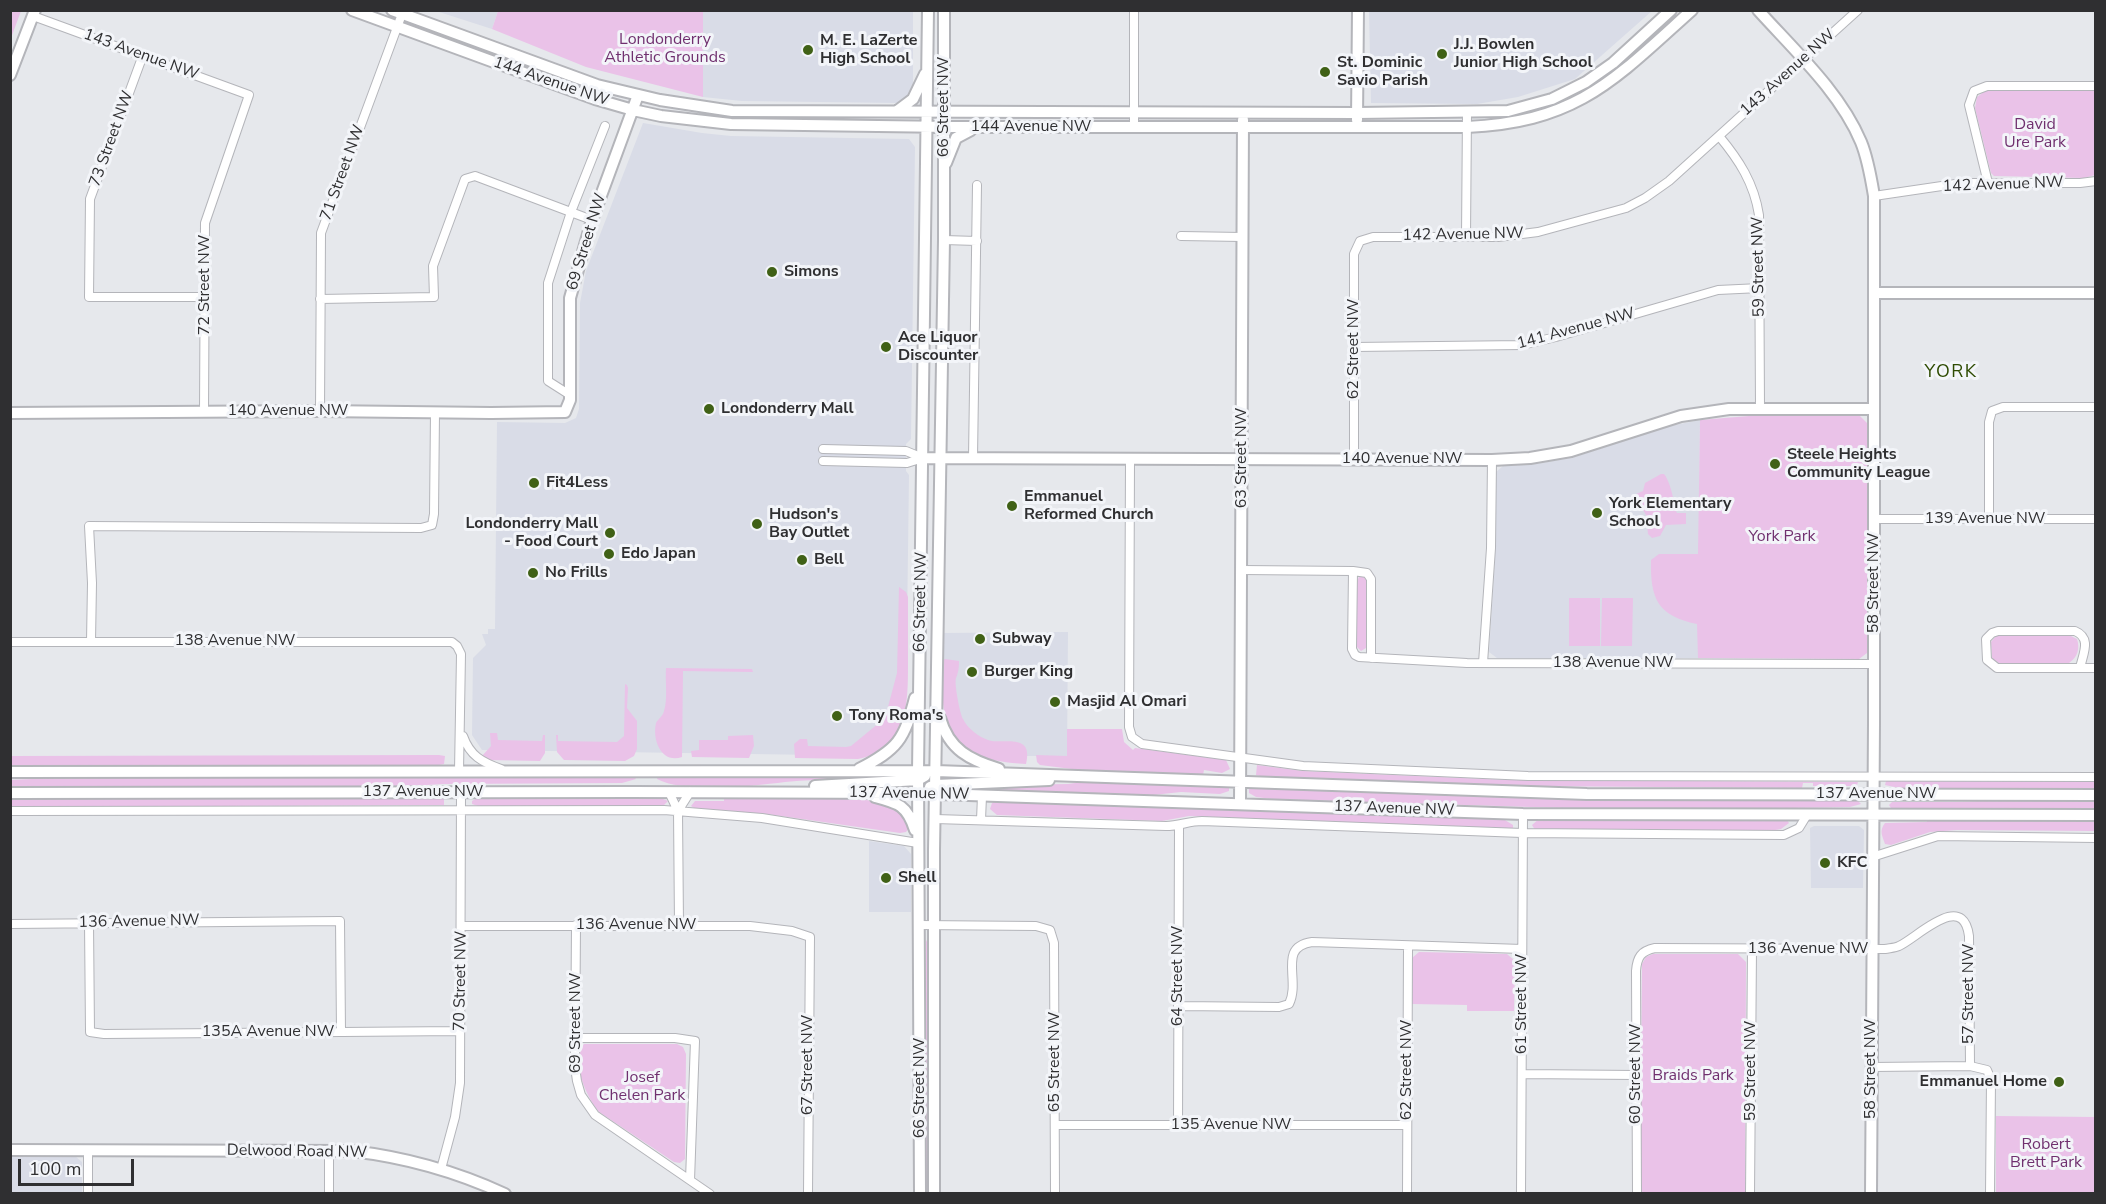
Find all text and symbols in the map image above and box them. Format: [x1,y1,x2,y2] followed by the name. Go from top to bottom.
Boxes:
[81,25,201,85] street label: 143 Avenue NW
[1737,25,1839,121] street label: 143 Avenue NW
[604,30,726,68] park label: Londonderry Athletic Grounds
[820,31,917,69] place label: M. E. LaZerte High School
[1454,35,1593,73] place label: J.J. Bowlen Junior High School
[801,43,815,57] marker: M. E. LaZerte High School
[1435,47,1449,61] marker: J.J. Bowlen Junior High School
[491,53,611,111] street label: 144 Avenue NW
[1337,53,1428,91] place label: St. Dominic Savio Parish
[934,57,954,157] street label: 66 Street NW
[1318,65,1332,79] marker: St. Dominic Savio Parish
[86,88,138,190] street label: 73 Street NW
[2004,115,2066,153] park label: David Ure Park
[971,117,1091,137] street label: 144 Avenue NW
[317,122,369,224] street label: 71 Street NW
[1942,173,2064,197] street label: 142 Avenue NW
[563,191,611,293] street label: 69 Street NW
[1749,217,1769,317] street label: 59 Street NW
[1402,224,1524,246] street label: 142 Avenue NW
[195,235,215,335] street label: 72 Street NW
[784,262,839,282] place label: Simons
[765,265,779,279] marker: Simons
[1344,299,1364,399] street label: 62 Street NW
[1515,304,1637,354] street label: 141 Avenue NW
[898,328,978,366] place label: Ace Liquor Discounter
[879,340,893,354] marker: Ace Liquor Discounter
[1924,362,1978,384] district label: YORK
[721,399,854,419] place label: Londonderry Mall
[228,401,348,421] street label: 140 Avenue NW
[702,402,716,416] marker: Londonderry Mall
[1232,408,1252,508] street label: 63 Street NW
[1787,445,1930,483] place label: Steele Heights Community League
[1342,449,1462,469] street label: 140 Avenue NW
[1768,457,1782,471] marker: Steele Heights Community League
[546,473,608,493] place label: Fit4Less
[527,476,541,490] marker: Fit4Less
[1024,487,1154,525] place label: Emmanuel Reformed Church
[1609,494,1731,532] place label: York Elementary School
[1005,499,1019,513] marker: Emmanuel Reformed Church
[769,505,849,543] place label: Hudson's Bay Outlet
[1590,506,1604,520] marker: York Elementary School
[1925,509,2045,529] street label: 139 Avenue NW
[465,514,598,552] place label: Londonderry Mall - Food Court
[750,517,764,531] marker: Hudson's Bay Outlet
[603,526,617,540] marker: Londonderry Mall - Food Court
[1749,527,1815,547] park label: York Park
[1864,533,1884,633] street label: 58 Street NW
[621,544,696,564] place label: Edo Japan
[602,547,616,561] marker: Edo Japan
[814,550,844,570] place label: Bell
[911,552,931,652] street label: 66 Street NW
[795,553,809,567] marker: Bell
[545,563,608,583] place label: No Frills
[526,566,540,580] marker: No Frills
[992,629,1051,649] place label: Subway
[175,631,295,651] street label: 138 Avenue NW
[973,632,987,646] marker: Subway
[1553,653,1673,673] street label: 138 Avenue NW
[984,662,1073,682] place label: Burger King
[965,665,979,679] marker: Burger King
[1067,692,1187,712] place label: Masjid Al Omari
[1048,695,1062,709] marker: Masjid Al Omari
[849,706,943,726] place label: Tony Roma's
[830,709,844,723] marker: Tony Roma's
[363,782,483,802] street label: 137 Avenue NW
[848,783,970,805] street label: 137 Avenue NW
[1816,784,1936,804] street label: 137 Avenue NW
[1333,797,1455,821] street label: 137 Avenue NW
[1837,853,1867,873] place label: KFC
[1818,856,1832,870] marker: KFC
[898,868,936,888] place label: Shell
[879,871,893,885] marker: Shell
[78,911,200,933] street label: 136 Avenue NW
[576,915,696,935] street label: 136 Avenue NW
[1168,926,1188,1026] street label: 64 Street NW
[451,931,471,1031] street label: 70 Street NW
[1748,939,1868,959] street label: 136 Avenue NW
[1959,944,1979,1044] street label: 57 Street NW
[1512,954,1532,1054] street label: 61 Street NW
[566,973,586,1073] street label: 69 Street NW
[1045,1012,1065,1112] street label: 65 Street NW
[798,1015,818,1115] street label: 67 Street NW
[1861,1019,1881,1119] street label: 58 Street NW
[1397,1020,1417,1120] street label: 62 Street NW
[1741,1021,1761,1121] street label: 59 Street NW
[202,1022,334,1042] street label: 135A Avenue NW
[1626,1024,1646,1124] street label: 60 Street NW
[910,1038,930,1138] street label: 66 Street NW
[1652,1066,1734,1086] park label: Braids Park
[599,1068,685,1106] park label: Josef Chelen Park
[1920,1072,2047,1092] place label: Emmanuel Home
[2052,1075,2066,1089] marker: Emmanuel Home
[1171,1115,1291,1135] street label: 135 Avenue NW
[2010,1135,2082,1173] park label: Robert Brett Park
[227,1141,367,1163] street label: Delwood Road NW
[21,1147,136,1185] scale bar
[29,1157,81,1181] text: 100 m

